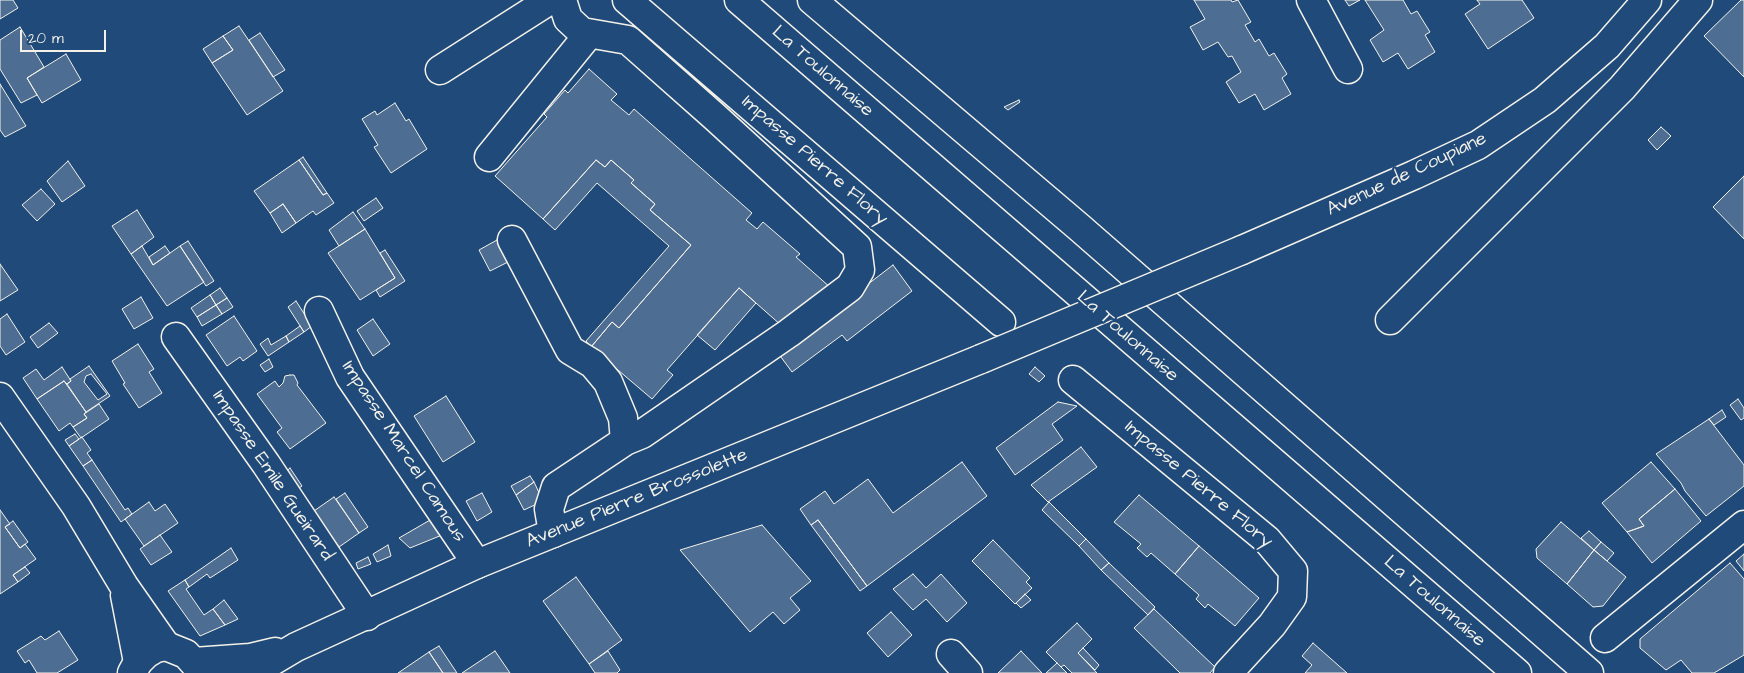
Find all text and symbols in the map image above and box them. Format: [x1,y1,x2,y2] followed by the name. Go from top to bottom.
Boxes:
[22,20,109,52] scale bar
[766,22,878,122] street label: La Toulonnaise
[28,28,64,49] text: 20 m
[736,91,892,231] street label: Impasse Pierre Flory
[1323,128,1491,222] street label: Avenue de Coupiane
[1071,287,1183,387] street label: La Toulonnaise
[336,357,470,547] street label: Impasse Marcel Camous
[206,386,338,566] street label: Impasse Emile Gueirard
[1119,416,1277,554] street label: Impasse Pierre Flory
[523,444,751,554] street label: Avenue Pierre Brossolette
[1378,552,1490,652] street label: La Toulonnaise

